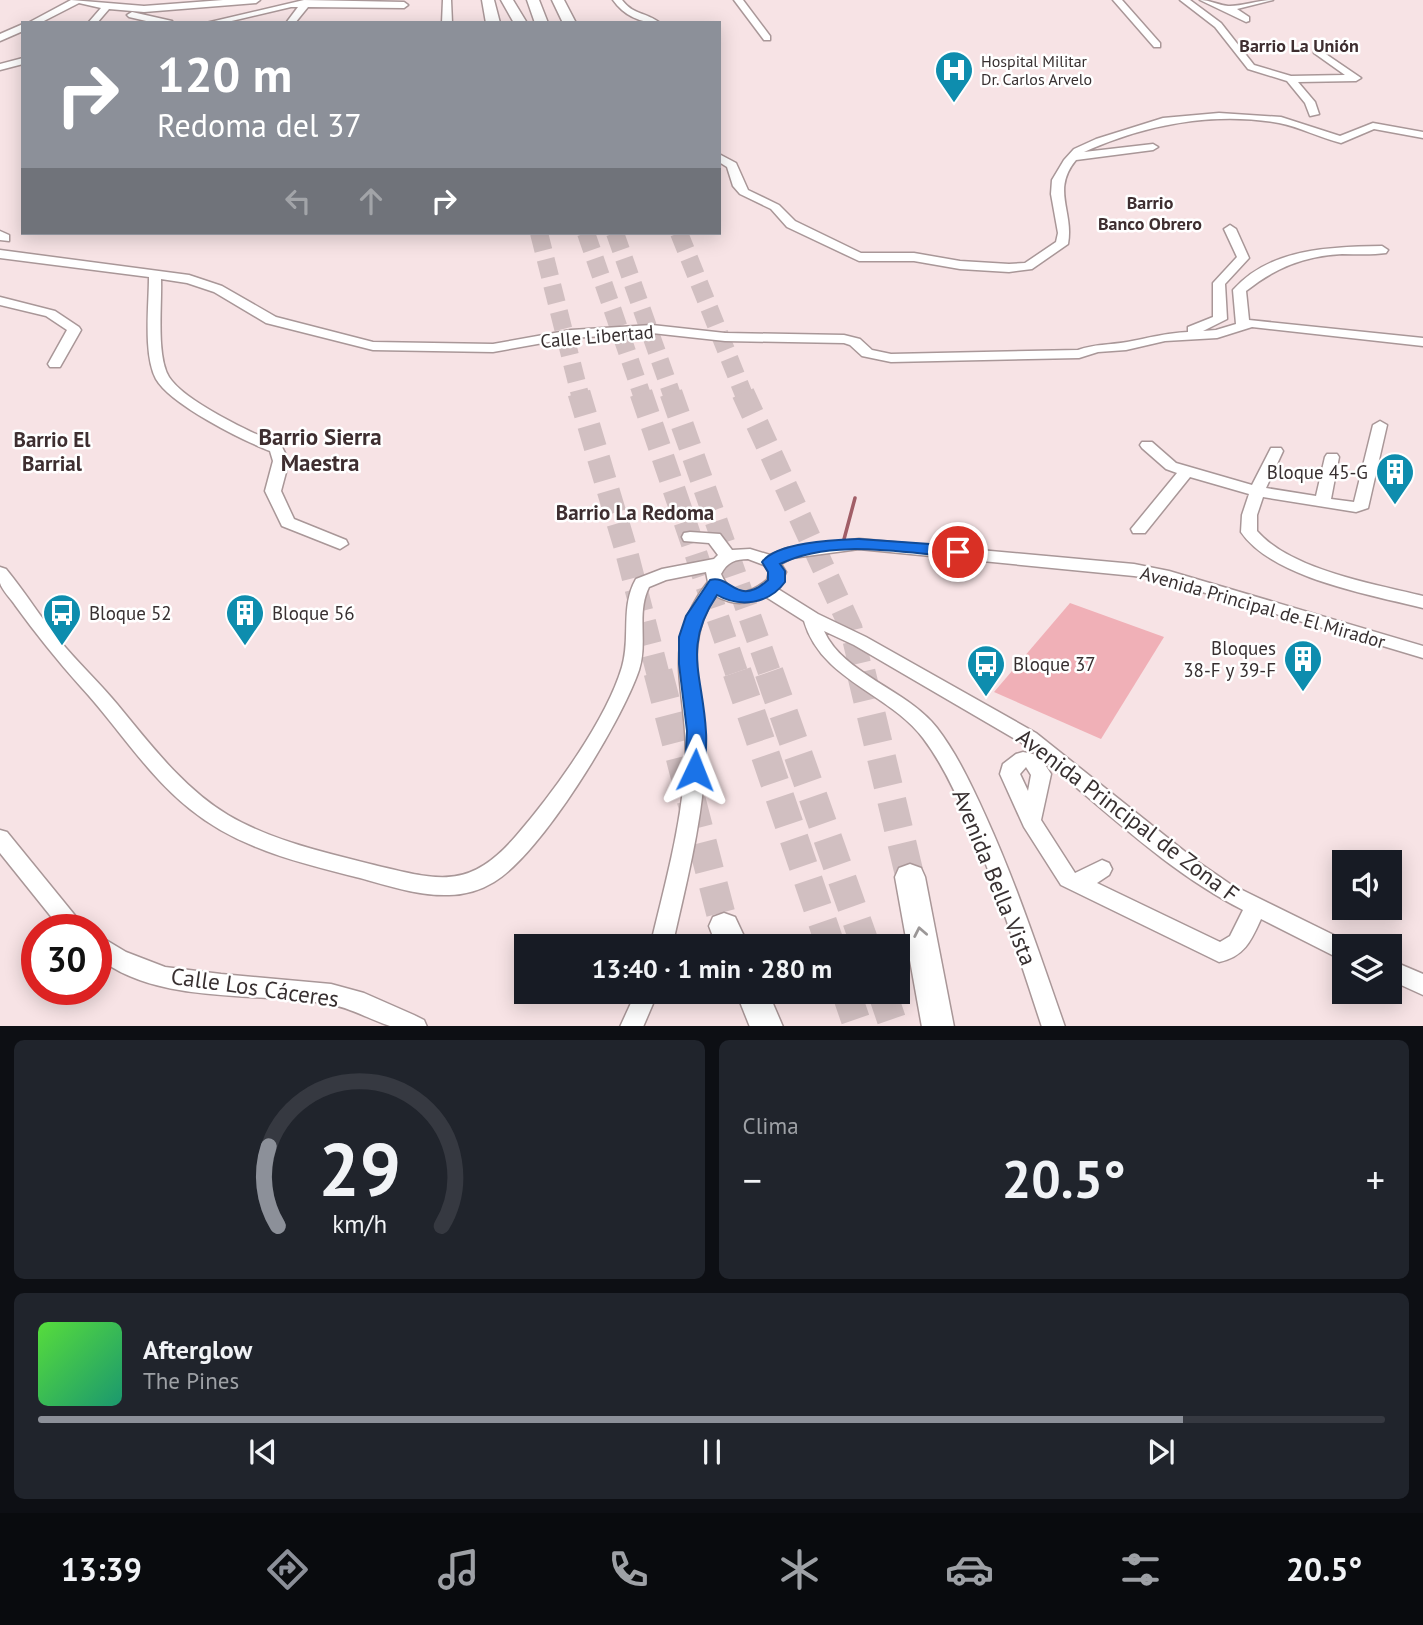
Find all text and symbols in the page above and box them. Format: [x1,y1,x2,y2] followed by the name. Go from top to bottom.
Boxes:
[1239,34,1359,57] district label: Barrio La Unión
[157,42,292,106] text: 120 m
[42,49,133,140] icon: right
[933,49,975,104] hospital icon: Hospital Militar Dr. Carlos Arvelo
[981,51,1092,89] place label: Hospital Militar Dr. Carlos Arvelo
[157,104,362,146] text: Redoma del 37
[279,182,317,220] icon: left
[352,182,390,220] icon: ahead
[425,182,463,220] icon: right
[1098,191,1202,235] district label: Barrio Banco Obrero
[539,319,655,353] street label: Calle Libertad
[258,422,382,477] district label: Barrio Sierra Maestra
[14,426,91,477] district label: Barrio El Barrial
[1374,451,1416,506] building icon: Bloque 45-G
[1267,460,1368,484] place label: Bloque 45-G
[556,499,714,526] district label: Barrio La Redoma
[928,522,988,582] pin
[939,533,977,571] icon: arrive
[1138,560,1389,654] street label: Avenida Principal de El Mirador
[41,592,83,647] bus stop icon: Bloque 52
[224,592,266,647] building icon: Bloque 56
[89,601,172,625] place label: Bloque 52
[272,601,355,625] place label: Bloque 56
[1183,636,1276,682] place label: Bloques 38-F y 39-F
[1282,638,1324,693] building icon: Bloques 38-F y 39-F
[965,643,1007,698] bus stop icon: Bloque 37
[1013,652,1096,676] place label: Bloque 37
[1011,722,1245,908] street label: Avenida Principal de Zona F
[658,733,732,807] position arrow
[946,785,1044,969] street label: Avenida Bella Vista
[1332,850,1402,1004] map controls
[1332,850,1402,920] button: sound
[21,914,112,1005] speed limit sign: 30
[913,926,928,937] one-way arrow
[1332,934,1402,1004] button: layers
[592,952,832,985] text: 13:40 · 1 min · 280 m
[169,961,341,1013] street label: Calle Los Cáceres
[743,1111,799,1140] text: Clima
[318,1122,401,1216] text: 29
[1002,1145,1126,1212] text: 20.5°
[743,1155,762,1204] text: −
[1366,1155,1385,1204] text: +
[332,1207,387,1239] text: km/h
[143,1333,252,1366] text: Afterglow
[143,1366,239,1395] text: The Pines
[244,1433,282,1471] icon: previous
[693,1433,731,1471] icon: pause
[1142,1433,1180,1471] icon: next
[263,1545,312,1594] icon: directions
[434,1545,483,1594] icon: music
[604,1545,653,1594] icon: phone
[775,1545,824,1594] icon: climate
[945,1545,994,1594] icon: car
[1116,1545,1165,1594] icon: filters
[61,1548,142,1590] text: 13:39
[1286,1548,1362,1590] text: 20.5°

